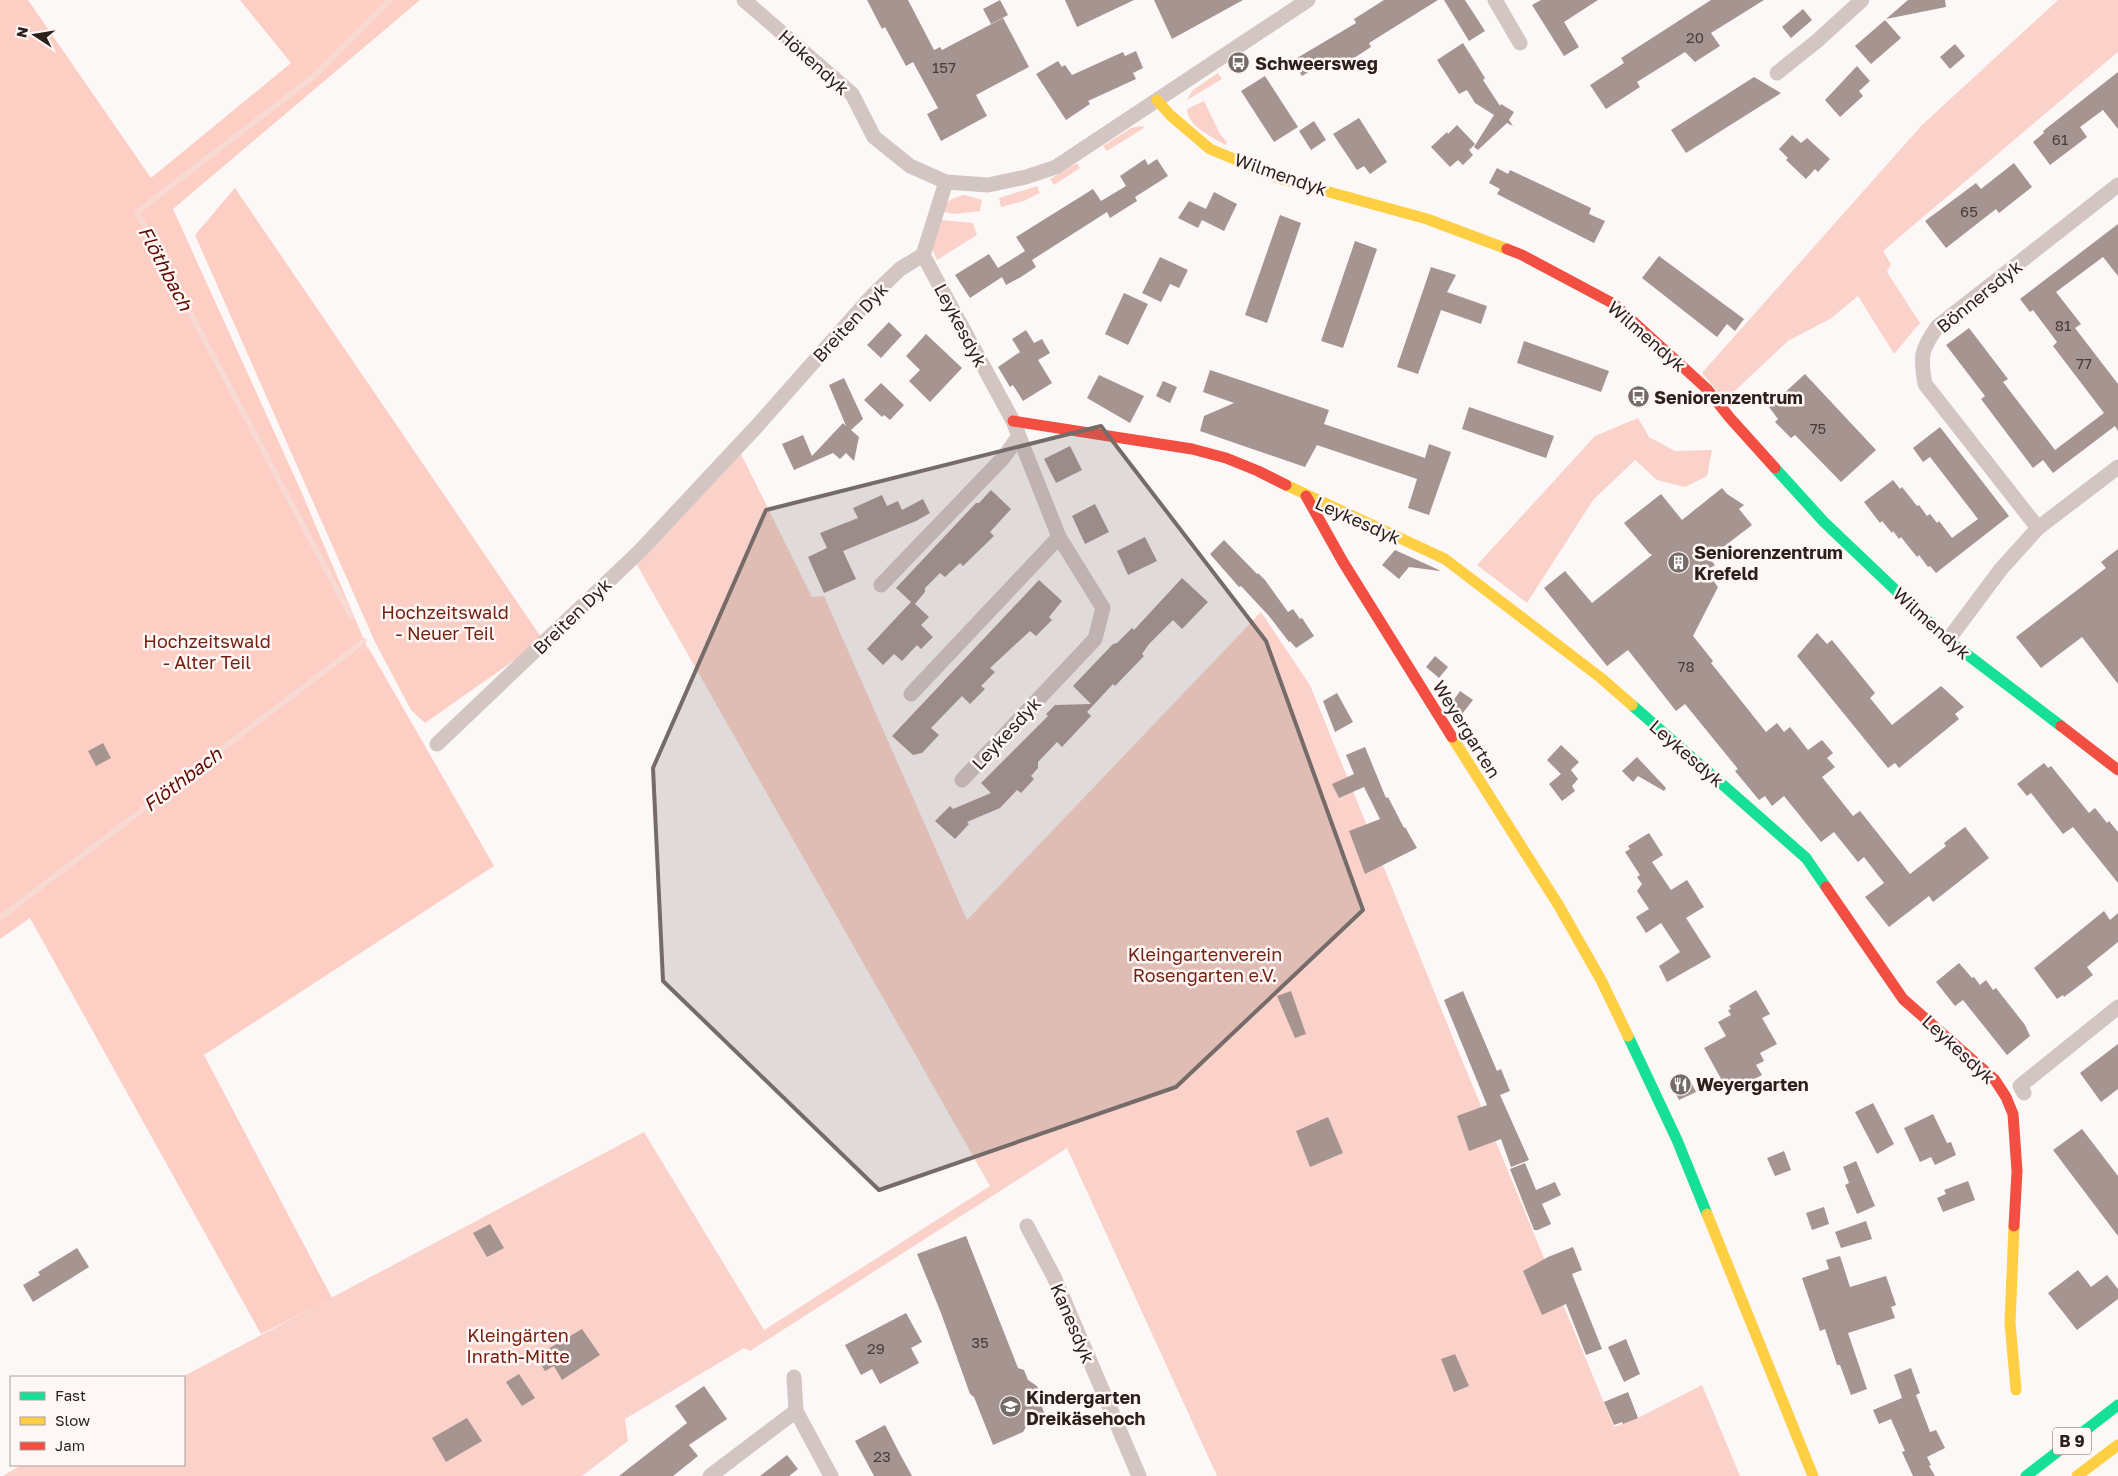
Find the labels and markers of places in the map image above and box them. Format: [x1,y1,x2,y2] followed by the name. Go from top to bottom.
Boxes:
[1227,51,1251,75] bus stop icon: Schweersweg
[1255,52,1378,74] place label: Schweersweg
[1626,385,1650,409] bus stop icon: Seniorenzentrum
[1654,386,1803,408] place label: Seniorenzentrum
[1694,541,1843,584] place label: Seniorenzentrum Krefeld
[1666,550,1690,574] building icon: Seniorenzentrum Krefeld
[1668,1072,1692,1096] restaurant icon: Weyergarten
[1696,1073,1809,1095] place label: Weyergarten
[1026,1386,1146,1429] place label: Kindergarten Dreikäsehoch
[998,1395,1022,1419] school or university icon: Kindergarten Dreikäsehoch

